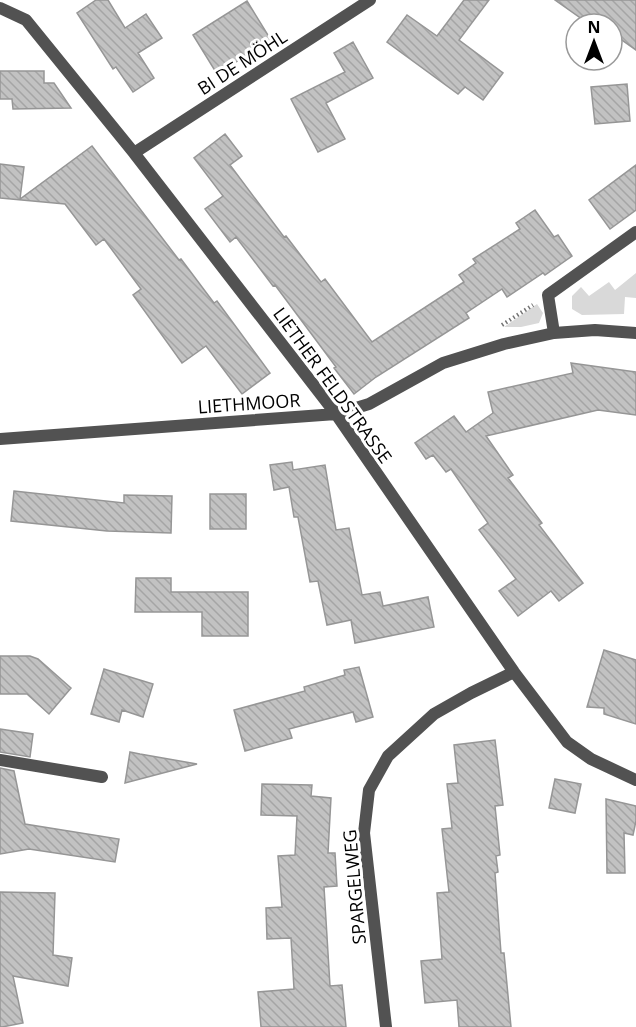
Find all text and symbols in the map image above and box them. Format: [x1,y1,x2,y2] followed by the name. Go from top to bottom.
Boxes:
[564,12,624,72] north arrow
[587,16,601,38] text: N
[193,24,291,100] street label: BI DE MÖHL
[268,302,398,468] street label: LIETHER FELDSTRASSE
[197,387,301,419] street label: LIETHMOOR
[337,828,371,946] street label: SPARGELWEG

